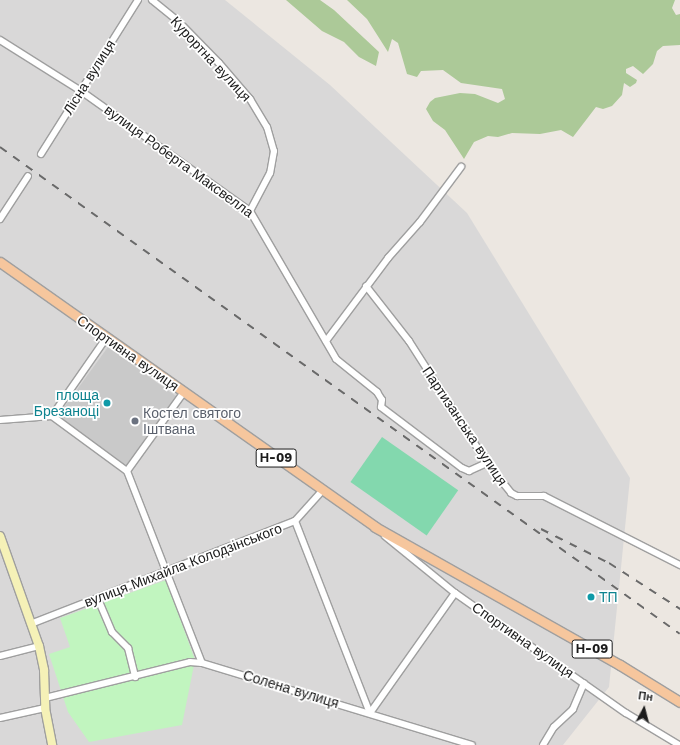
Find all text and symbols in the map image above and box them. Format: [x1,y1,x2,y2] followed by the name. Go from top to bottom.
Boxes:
[167,13,255,105] street label: Курортна вулиця
[59,37,119,117] street label: Лісна вулиця
[101,101,257,221] street label: вулиця Роберта Максвелла
[74,312,182,394] street label: Спортивна вулиця
[419,363,511,489] street label: Партизанська вулиця
[34,387,99,420] place label: площа Брезаноці
[102,398,112,408] marker: площа Брезаноці
[143,405,241,438] place label: Костел святого Іштвана
[130,416,140,426] marker: Костел святого Іштвана
[255,447,297,469] road number: Н-09
[82,519,284,611] street label: вулиця Михайла Колодзінського
[599,589,618,605] place label: ТП
[586,592,596,602] marker: ТП
[469,599,577,681] street label: Спортивна вулиця
[571,638,613,660] road number: Н-09
[241,666,341,712] street label: Солена вулиця
[624,689,664,729] north arrow
[638,689,654,704] text: Пн

